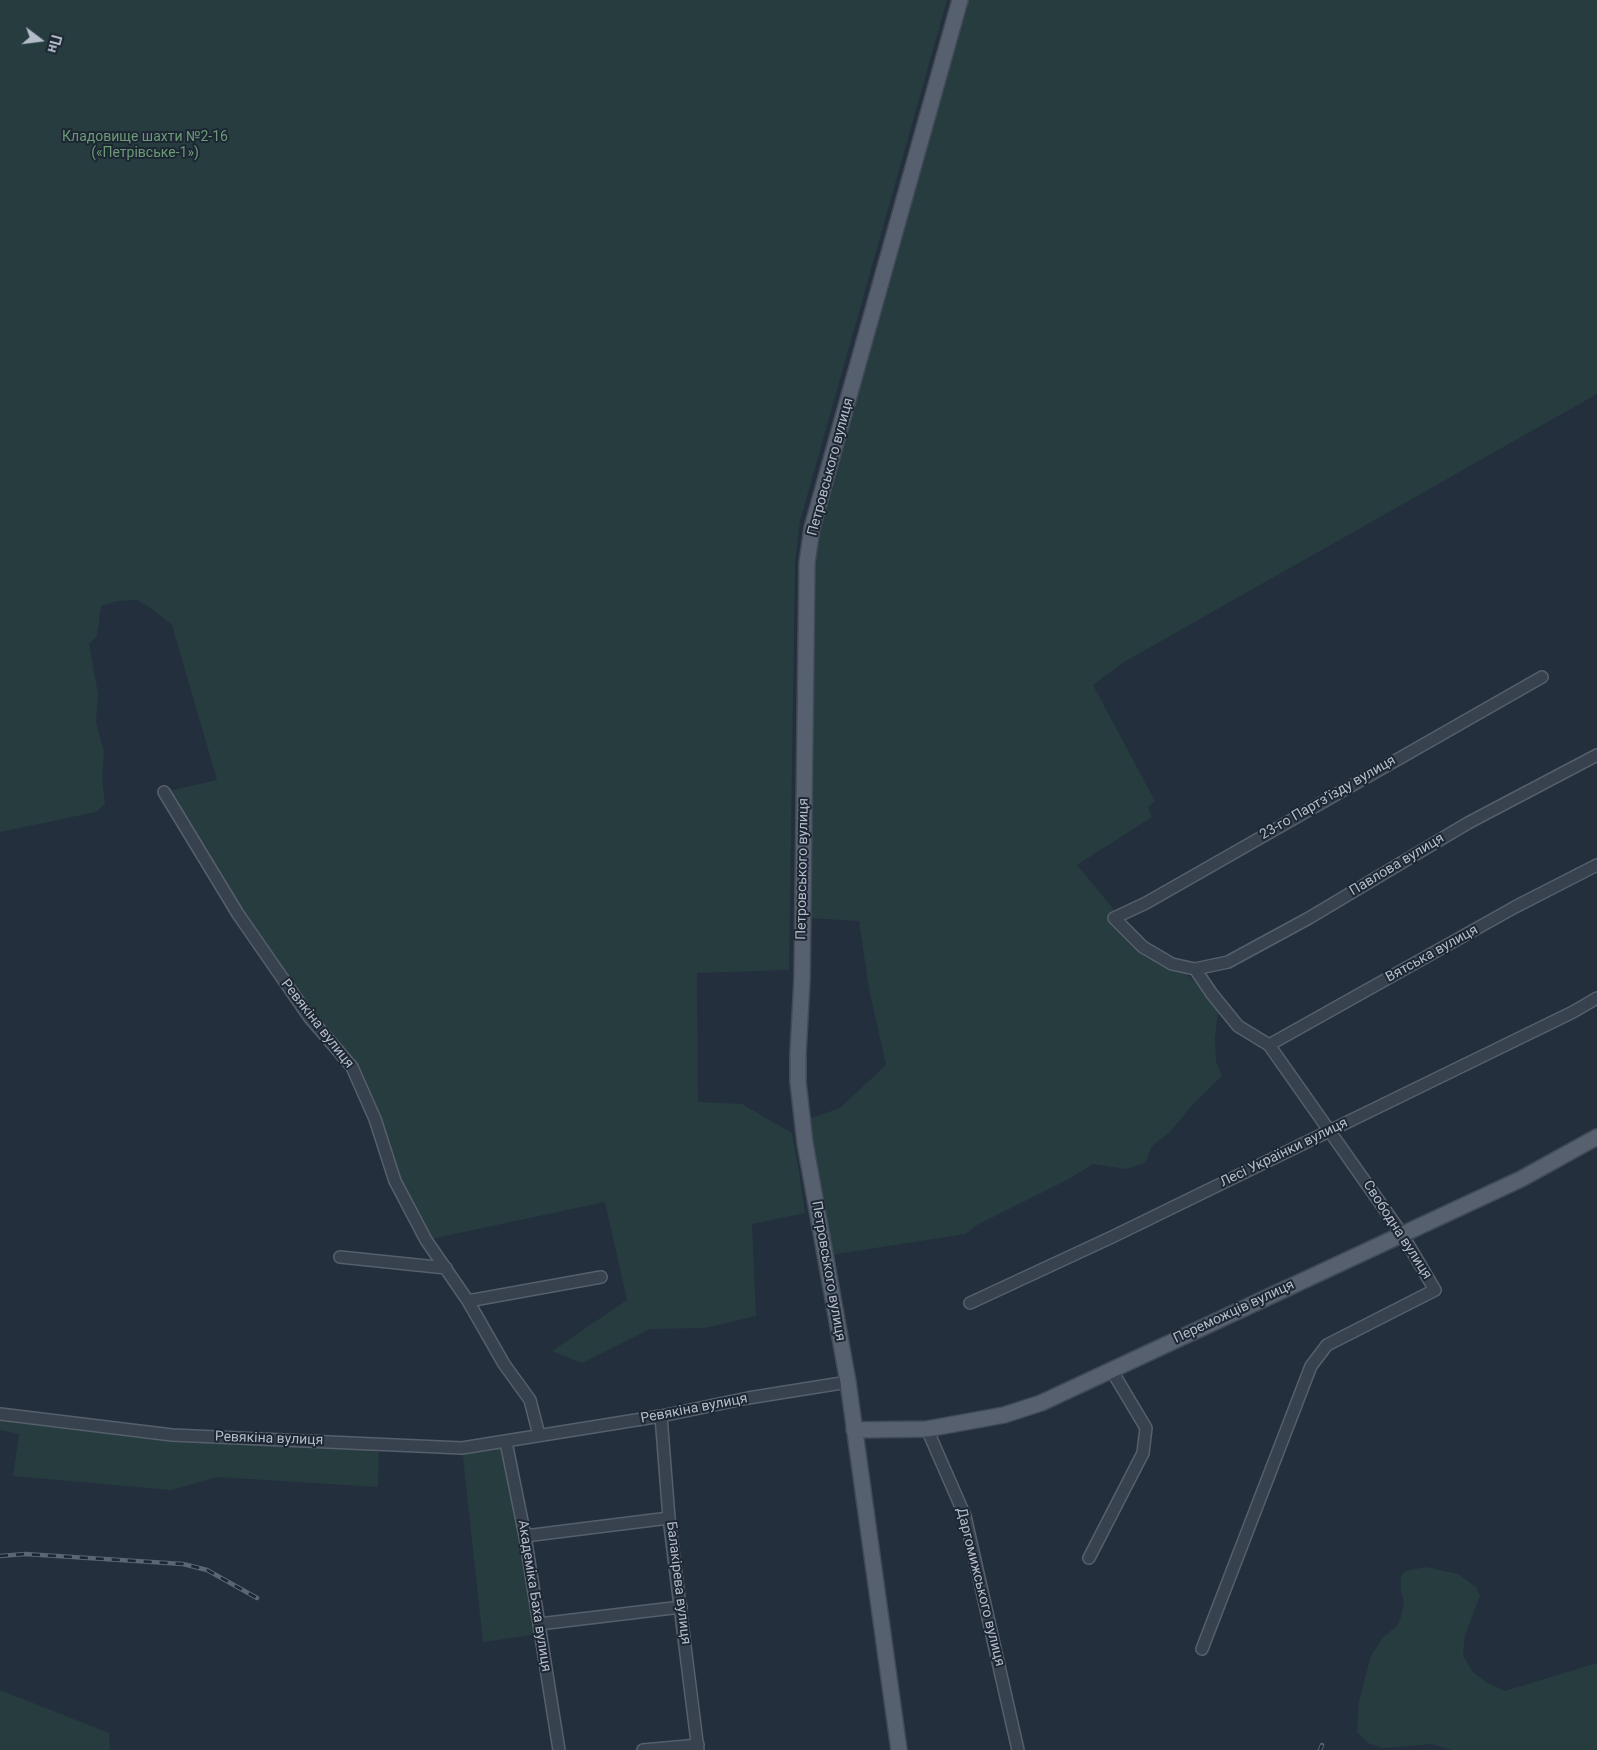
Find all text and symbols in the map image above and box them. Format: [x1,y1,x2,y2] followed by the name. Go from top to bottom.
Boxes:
[15,15,65,65] north arrow
[44,33,65,55] text: Пн
[62,129,228,162] park label: Кладовище шахти №2-16 («Петрівське-1»)
[805,396,857,538] street label: Петровського вулиця
[1257,752,1399,844] street label: 23-го Партз’їзду вулиця
[793,798,813,940] street label: Петровського вулиця
[1347,830,1447,900] street label: Павлова вулиця
[1383,922,1481,986] street label: Вятська вулиця
[277,976,357,1072] street label: Ревякіна вулиця
[1217,1115,1351,1191] street label: Лесі Українки вулиця
[1359,1177,1435,1283] street label: Свободна вулиця
[807,1200,849,1342] street label: Петровського вулиця
[1171,1277,1297,1347] street label: Переможців вулиця
[639,1390,749,1428] street label: Ревякіна вулиця
[214,1429,324,1449] street label: Ревякіна вулиця
[952,1506,1008,1668] street label: Даргомижського вулиця
[514,1519,554,1673] street label: Академіка Баха вулиця
[662,1520,694,1646] street label: Балакірева вулиця

